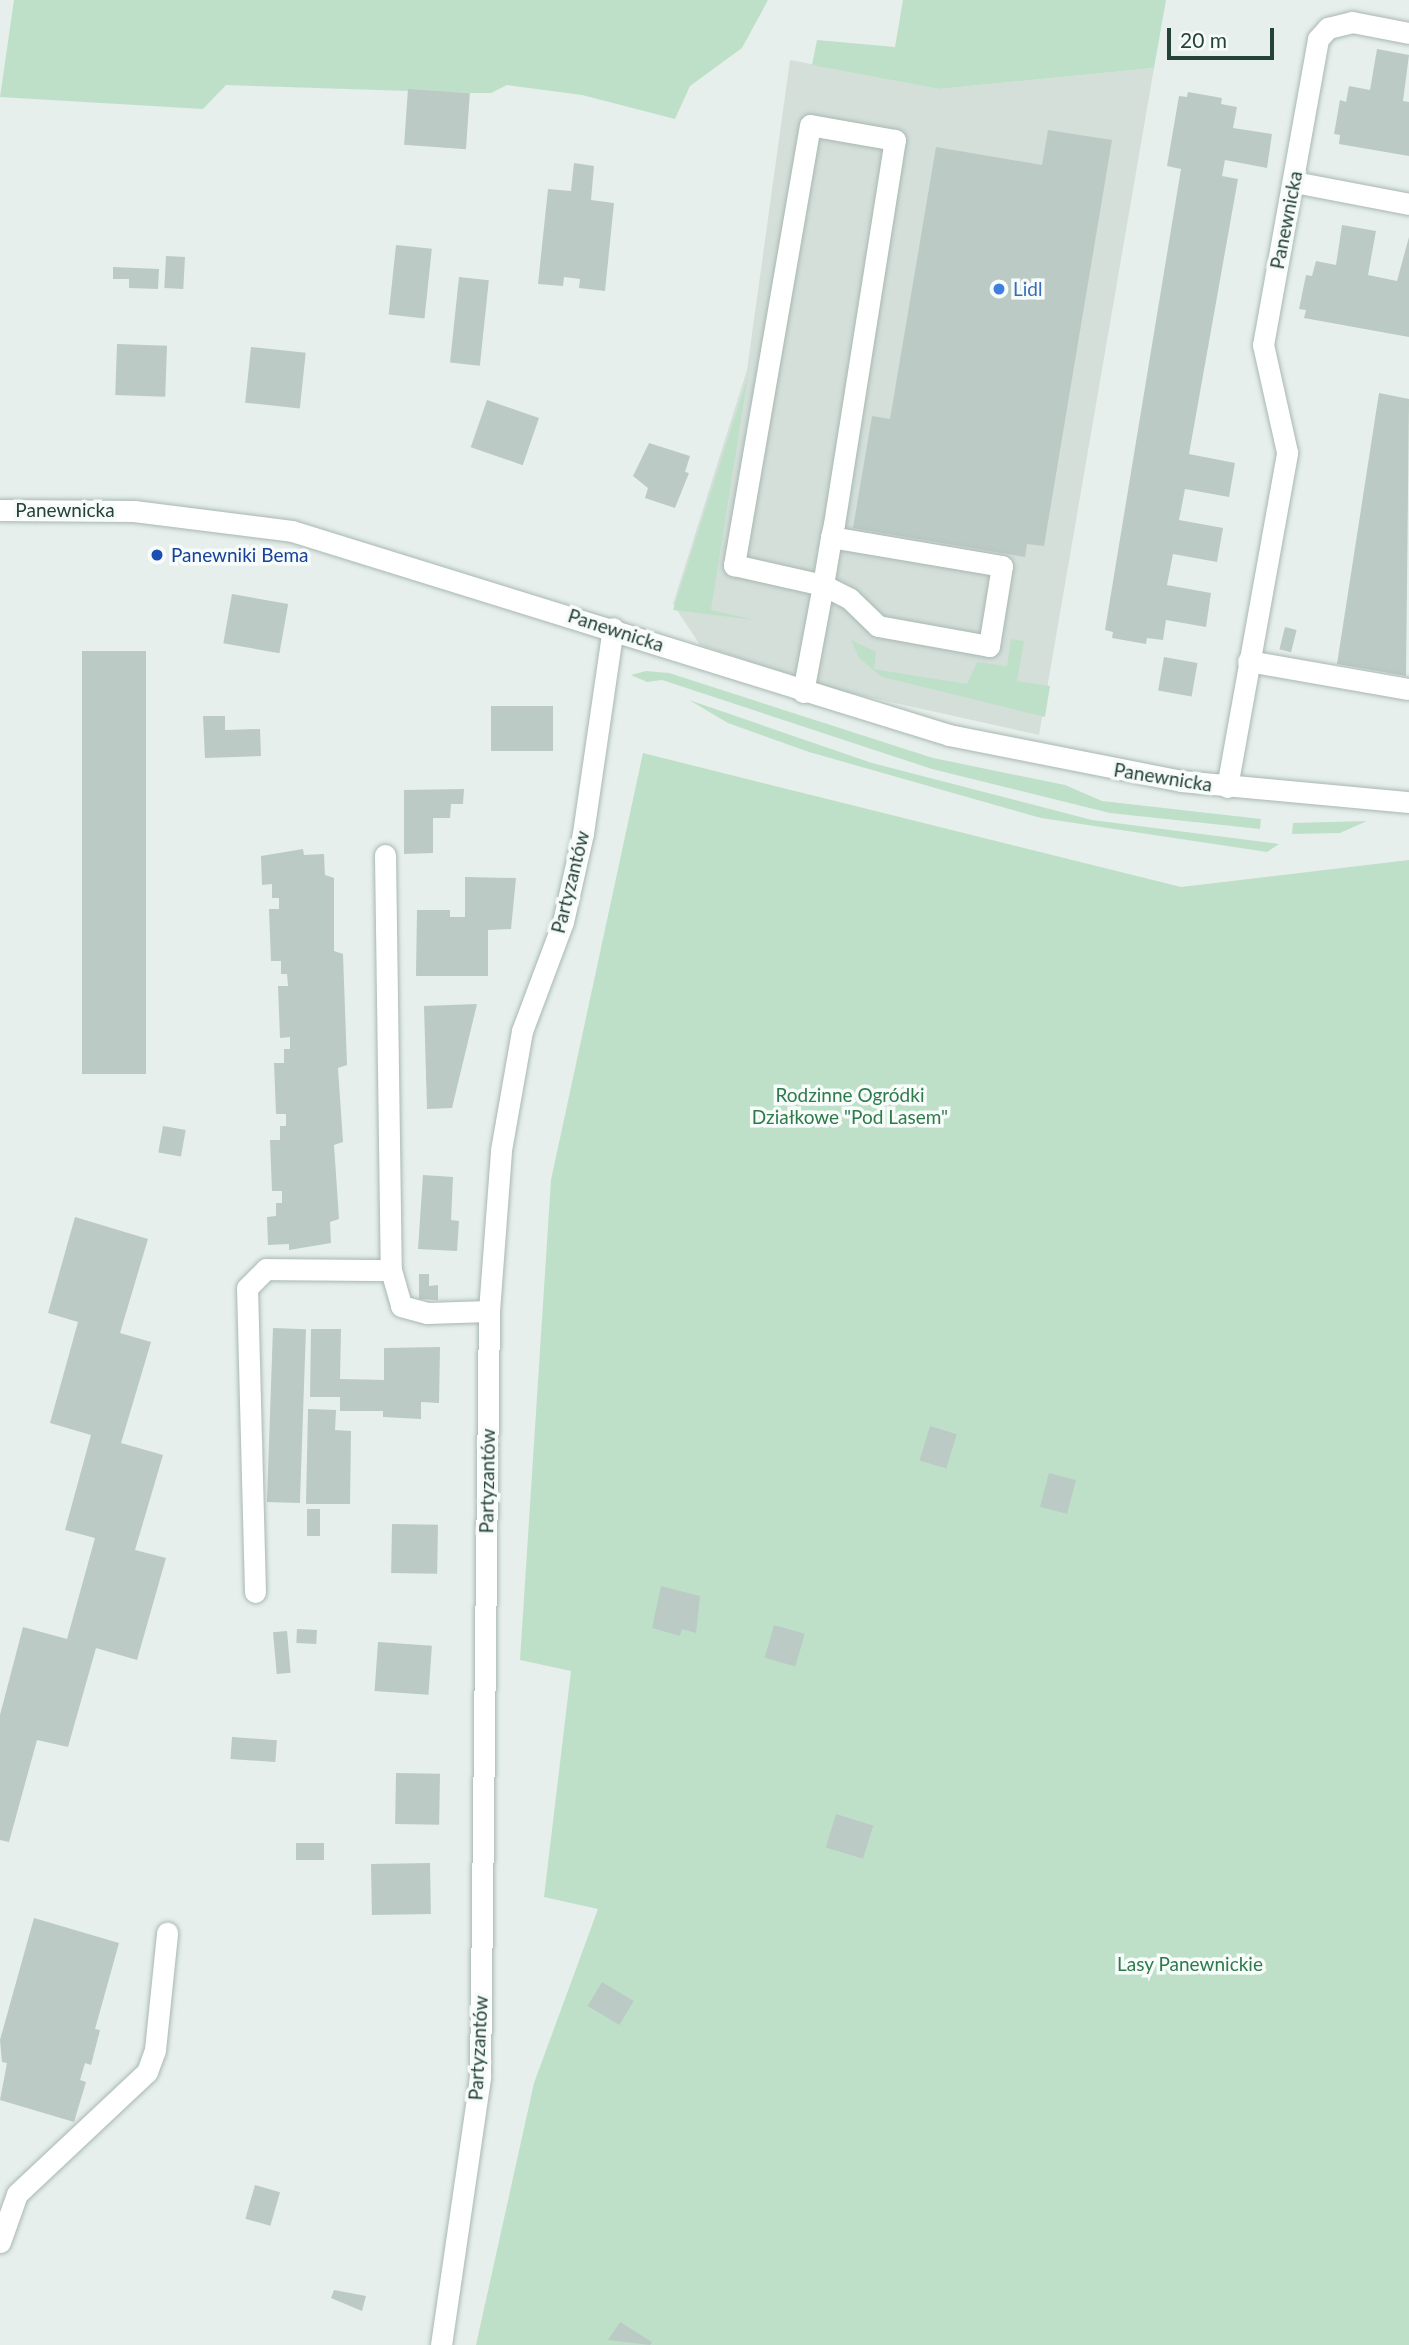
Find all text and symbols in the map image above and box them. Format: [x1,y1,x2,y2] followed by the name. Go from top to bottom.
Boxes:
[1171,14,1278,58] scale bar
[1180,27,1227,52] text: 20 m
[1265,169,1307,271] street label: Panewnicka
[1013,278,1042,300] place label: Lidl
[991,281,1007,297] marker: Lidl
[15,499,115,521] street label: Panewnicka
[171,544,308,566] place label: Panewniki Bema
[149,547,165,563] marker: Panewniki Bema
[565,604,667,656] street label: Panewnicka
[1112,758,1214,796] street label: Panewnicka
[546,828,594,936] street label: Partyzantów
[752,1084,948,1128] park label: Rodzinne Ogródki Działkowe "Pod Lasem"
[475,1428,499,1534] street label: Partyzantów
[1117,1953,1263,1975] park label: Lasy Panewnickie
[464,1995,492,2101] street label: Partyzantów

